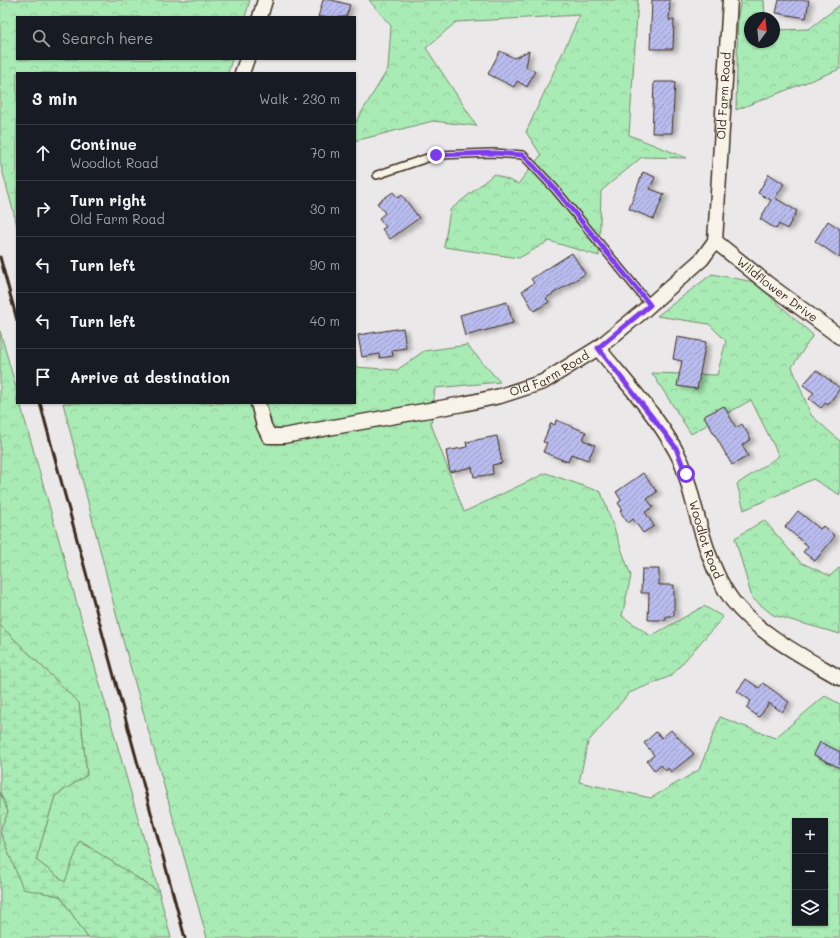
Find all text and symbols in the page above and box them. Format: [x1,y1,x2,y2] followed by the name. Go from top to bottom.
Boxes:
[744,12,780,48] north arrow
[16,16,356,60] search box
[30,27,52,49] icon: search
[62,28,153,48] text: Search here
[712,51,734,140] street label: Old Farm Road
[32,87,77,109] text: 3 min
[259,90,340,107] text: Walk · 230 m
[70,134,137,154] text: Continue
[32,142,54,164] icon: ahead
[310,144,340,161] text: 70 m
[427,146,445,164] route end
[70,154,158,171] text: Woodlot Road
[70,190,147,210] text: Turn right
[32,198,54,220] icon: right
[310,200,340,217] text: 30 m
[70,210,165,227] text: Old Farm Road
[734,253,821,325] street label: Wildflower Drive
[32,254,54,276] icon: left
[70,255,135,275] text: Turn left
[310,256,340,273] text: 90 m
[32,310,54,332] icon: left
[70,311,135,331] text: Turn left
[310,312,340,329] text: 40 m
[507,346,592,399] street label: Old Farm Road
[32,366,54,388] icon: arrive
[70,367,230,387] text: Arrive at destination
[677,465,695,483] route start
[686,498,727,581] street label: Woodlot Road
[792,818,828,926] map controls
[792,818,828,854] button: +
[792,854,828,890] button: −
[792,890,828,926] button: layers

